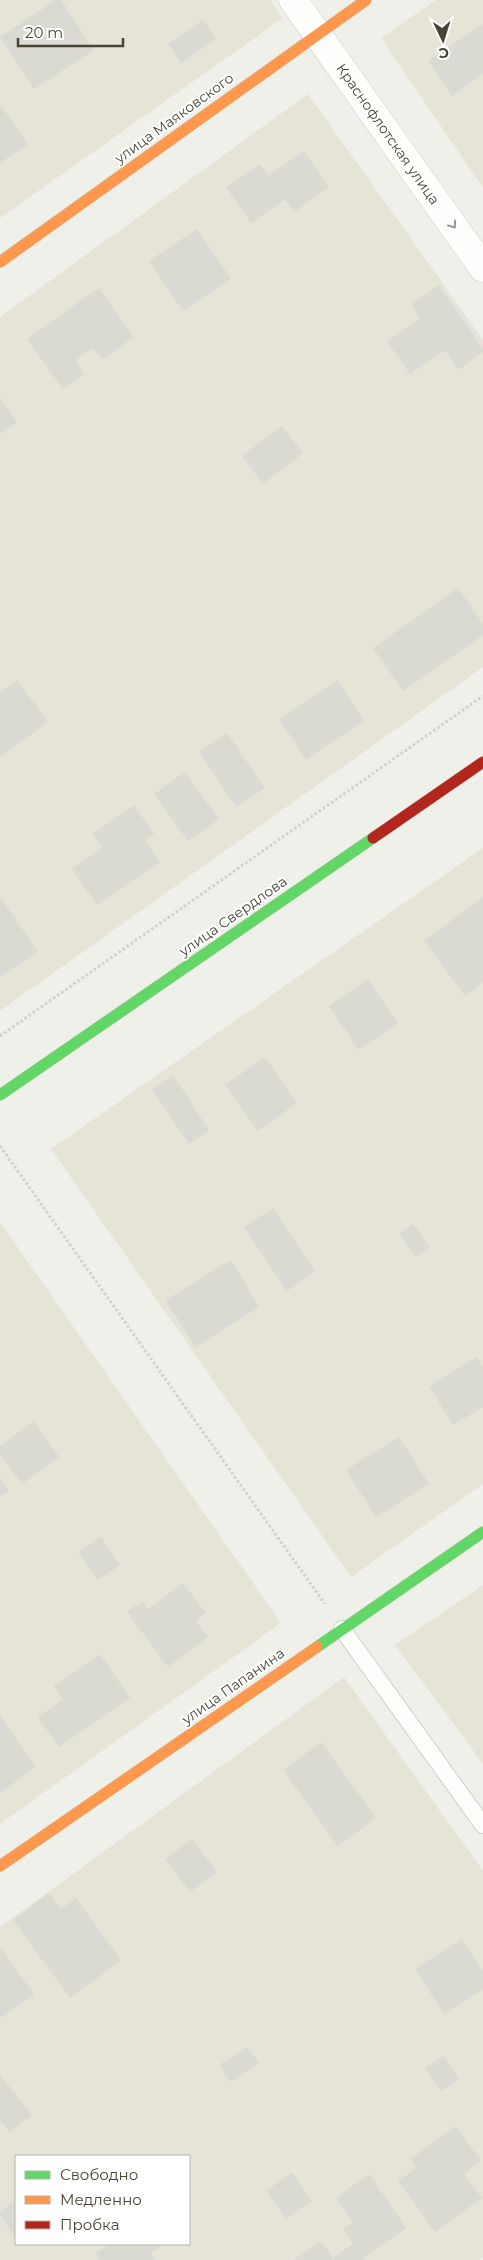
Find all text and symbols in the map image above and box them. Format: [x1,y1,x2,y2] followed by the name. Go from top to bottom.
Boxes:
[18,15,122,47] scale bar
[418,15,468,65] north arrow
[25,23,63,42] text: 20 m
[438,44,450,62] text: С
[332,60,444,208] street label: Краснофлотская улица
[110,69,237,168] street label: улица Маяковского
[447,220,456,229] one-way arrow
[175,872,290,961] street label: улица Свердлова
[177,1644,288,1729] street label: улица Папанина
[15,2155,190,2245] legend
[60,2165,138,2184] text: Свободно
[60,2190,142,2209] text: Медленно
[60,2215,119,2234] text: Пробка

